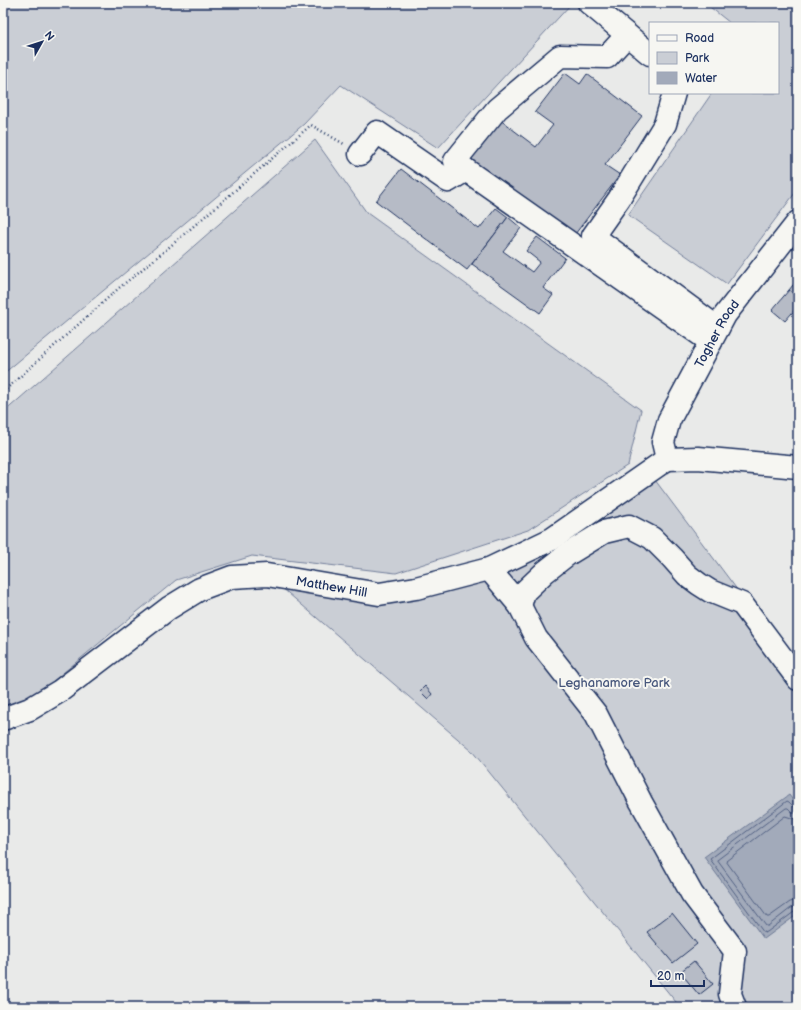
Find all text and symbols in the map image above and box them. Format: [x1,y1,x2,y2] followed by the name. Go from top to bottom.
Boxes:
[22,22,62,62] north arrow
[649,22,779,94] legend
[42,29,57,43] text: N
[685,31,714,46] text: Road
[685,51,709,66] text: Park
[685,71,717,86] text: Water
[691,297,743,371] street label: Togher Road
[295,573,369,601] street label: Matthew Hill
[558,675,670,691] park label: Leghanamore Park
[651,962,704,988] scale bar
[657,969,684,984] text: 20 m

